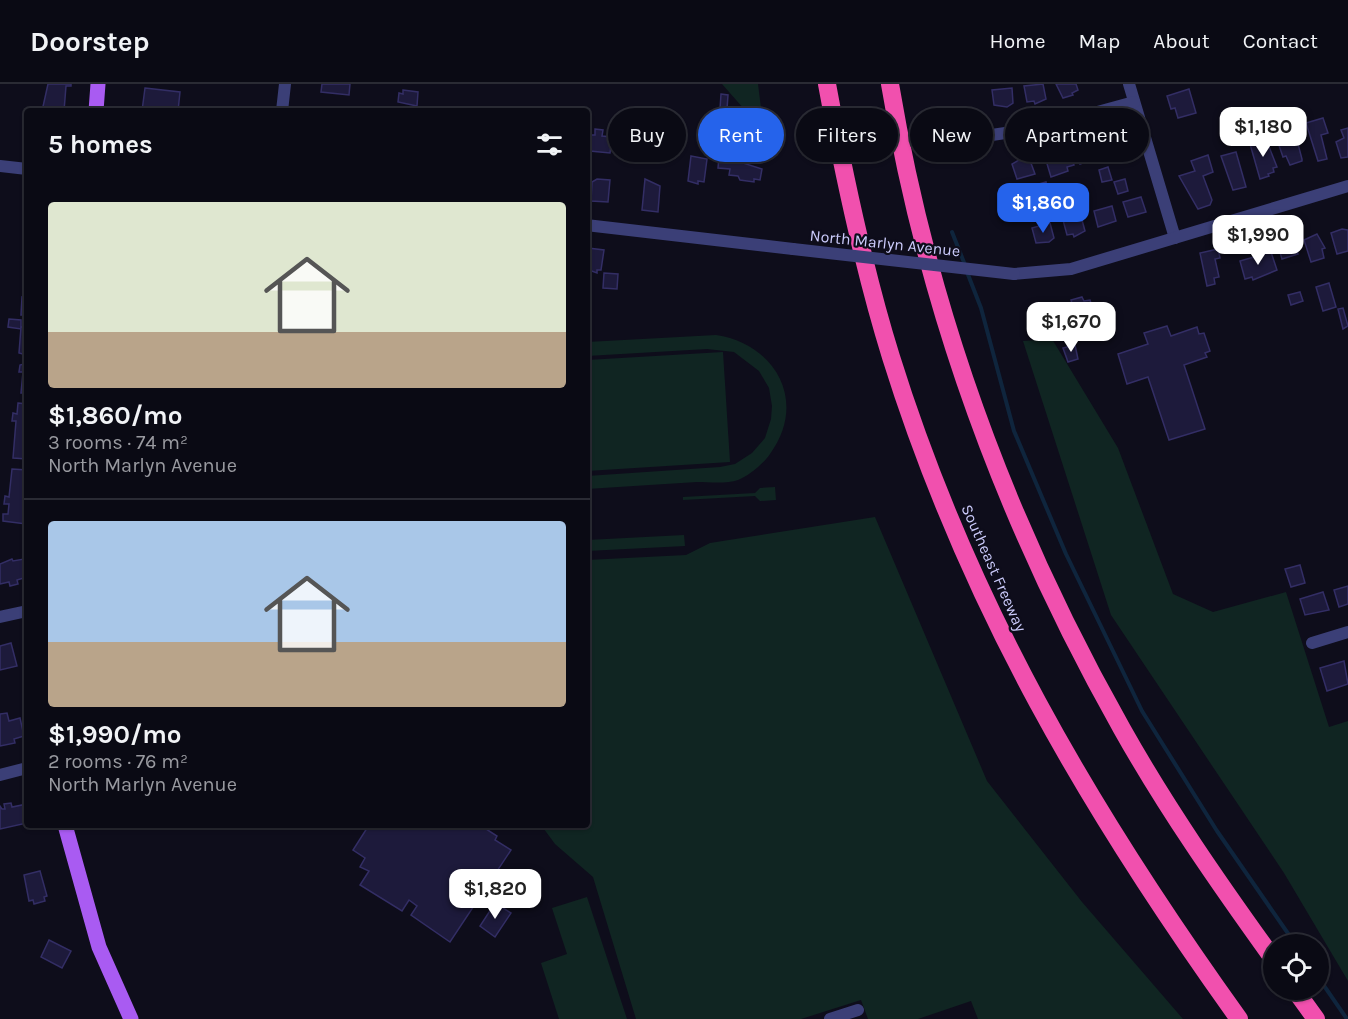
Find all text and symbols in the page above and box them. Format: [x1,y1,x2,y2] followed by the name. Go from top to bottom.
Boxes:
[30,25,150,58] text: Doorstep
[990,29,1046,53] text: Home
[1079,29,1120,53] text: Map
[1153,29,1210,53] text: About
[1243,29,1318,53] text: Contact
[1214,107,1312,158] pin: $1,180
[608,108,686,162] chip: Buy
[698,108,784,162] chip: Rent
[796,108,898,162] chip: Filters
[910,108,993,162] chip: New
[1005,108,1149,162] chip: Apartment
[1234,115,1292,138] text: $1,180
[533,128,566,161] icon: filters
[48,129,153,160] text: 5 homes
[994,183,1092,234] pin: $1,860
[1011,191,1075,214] text: $1,860
[1209,215,1307,266] pin: $1,990
[1226,223,1290,246] text: $1,990
[809,226,961,260] street label: North Marlyn Avenue
[253,241,361,349] icon: home
[1022,302,1120,353] pin: $1,670
[1041,310,1101,333] text: $1,670
[48,400,182,431] text: $1,860/mo
[48,431,188,454] text: 3 rooms · 74 m²
[48,454,237,477] text: North Marlyn Avenue
[957,501,1031,635] street label: Southeast Freeway
[253,560,361,668] icon: home
[48,719,182,750] text: $1,990/mo
[48,750,188,773] text: 2 rooms · 76 m²
[48,773,237,796] text: North Marlyn Avenue
[446,869,544,920] pin: $1,820
[463,877,527,900] text: $1,820
[1263,934,1329,1000] map controls
[1263,934,1329,1000] button: locate

